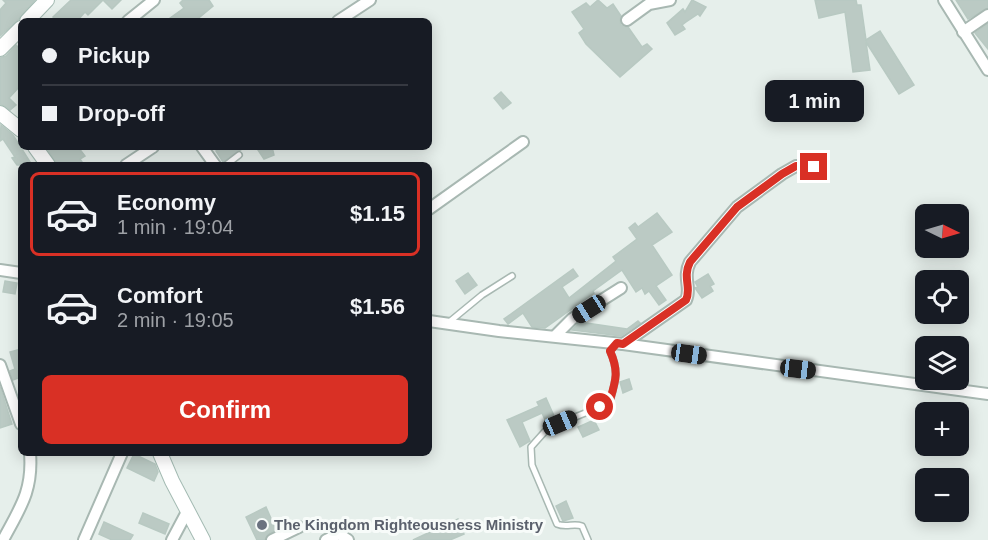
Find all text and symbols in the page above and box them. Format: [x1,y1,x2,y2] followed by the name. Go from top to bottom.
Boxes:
[78,43,150,68] text: Pickup
[764,80,864,122] callout: 1 min
[788,90,841,112] text: 1 min
[78,101,165,126] text: Drop-off
[800,153,827,180] route end
[45,187,99,241] icon: car
[117,190,216,215] text: Economy
[350,201,405,226] text: $1.15
[915,204,969,258] north arrow
[915,204,969,522] map controls
[117,216,234,238] text: 1 min · 19:04
[915,270,969,324] button: locate
[45,280,99,334] icon: car
[117,283,203,308] text: Comfort
[569,292,609,326] car
[350,294,405,319] text: $1.56
[117,309,234,331] text: 2 min · 19:05
[915,336,969,390] button: layers
[670,343,708,365] car
[779,358,817,380] car
[42,375,408,444] button: Confirm
[586,393,613,420] route start
[915,402,969,456] button: +
[540,408,580,438] car
[915,468,969,522] button: −
[274,516,544,533] place label: The Kingdom Righteousness Ministry
[255,518,269,532] marker: The Kingdom Righteousness Ministry

